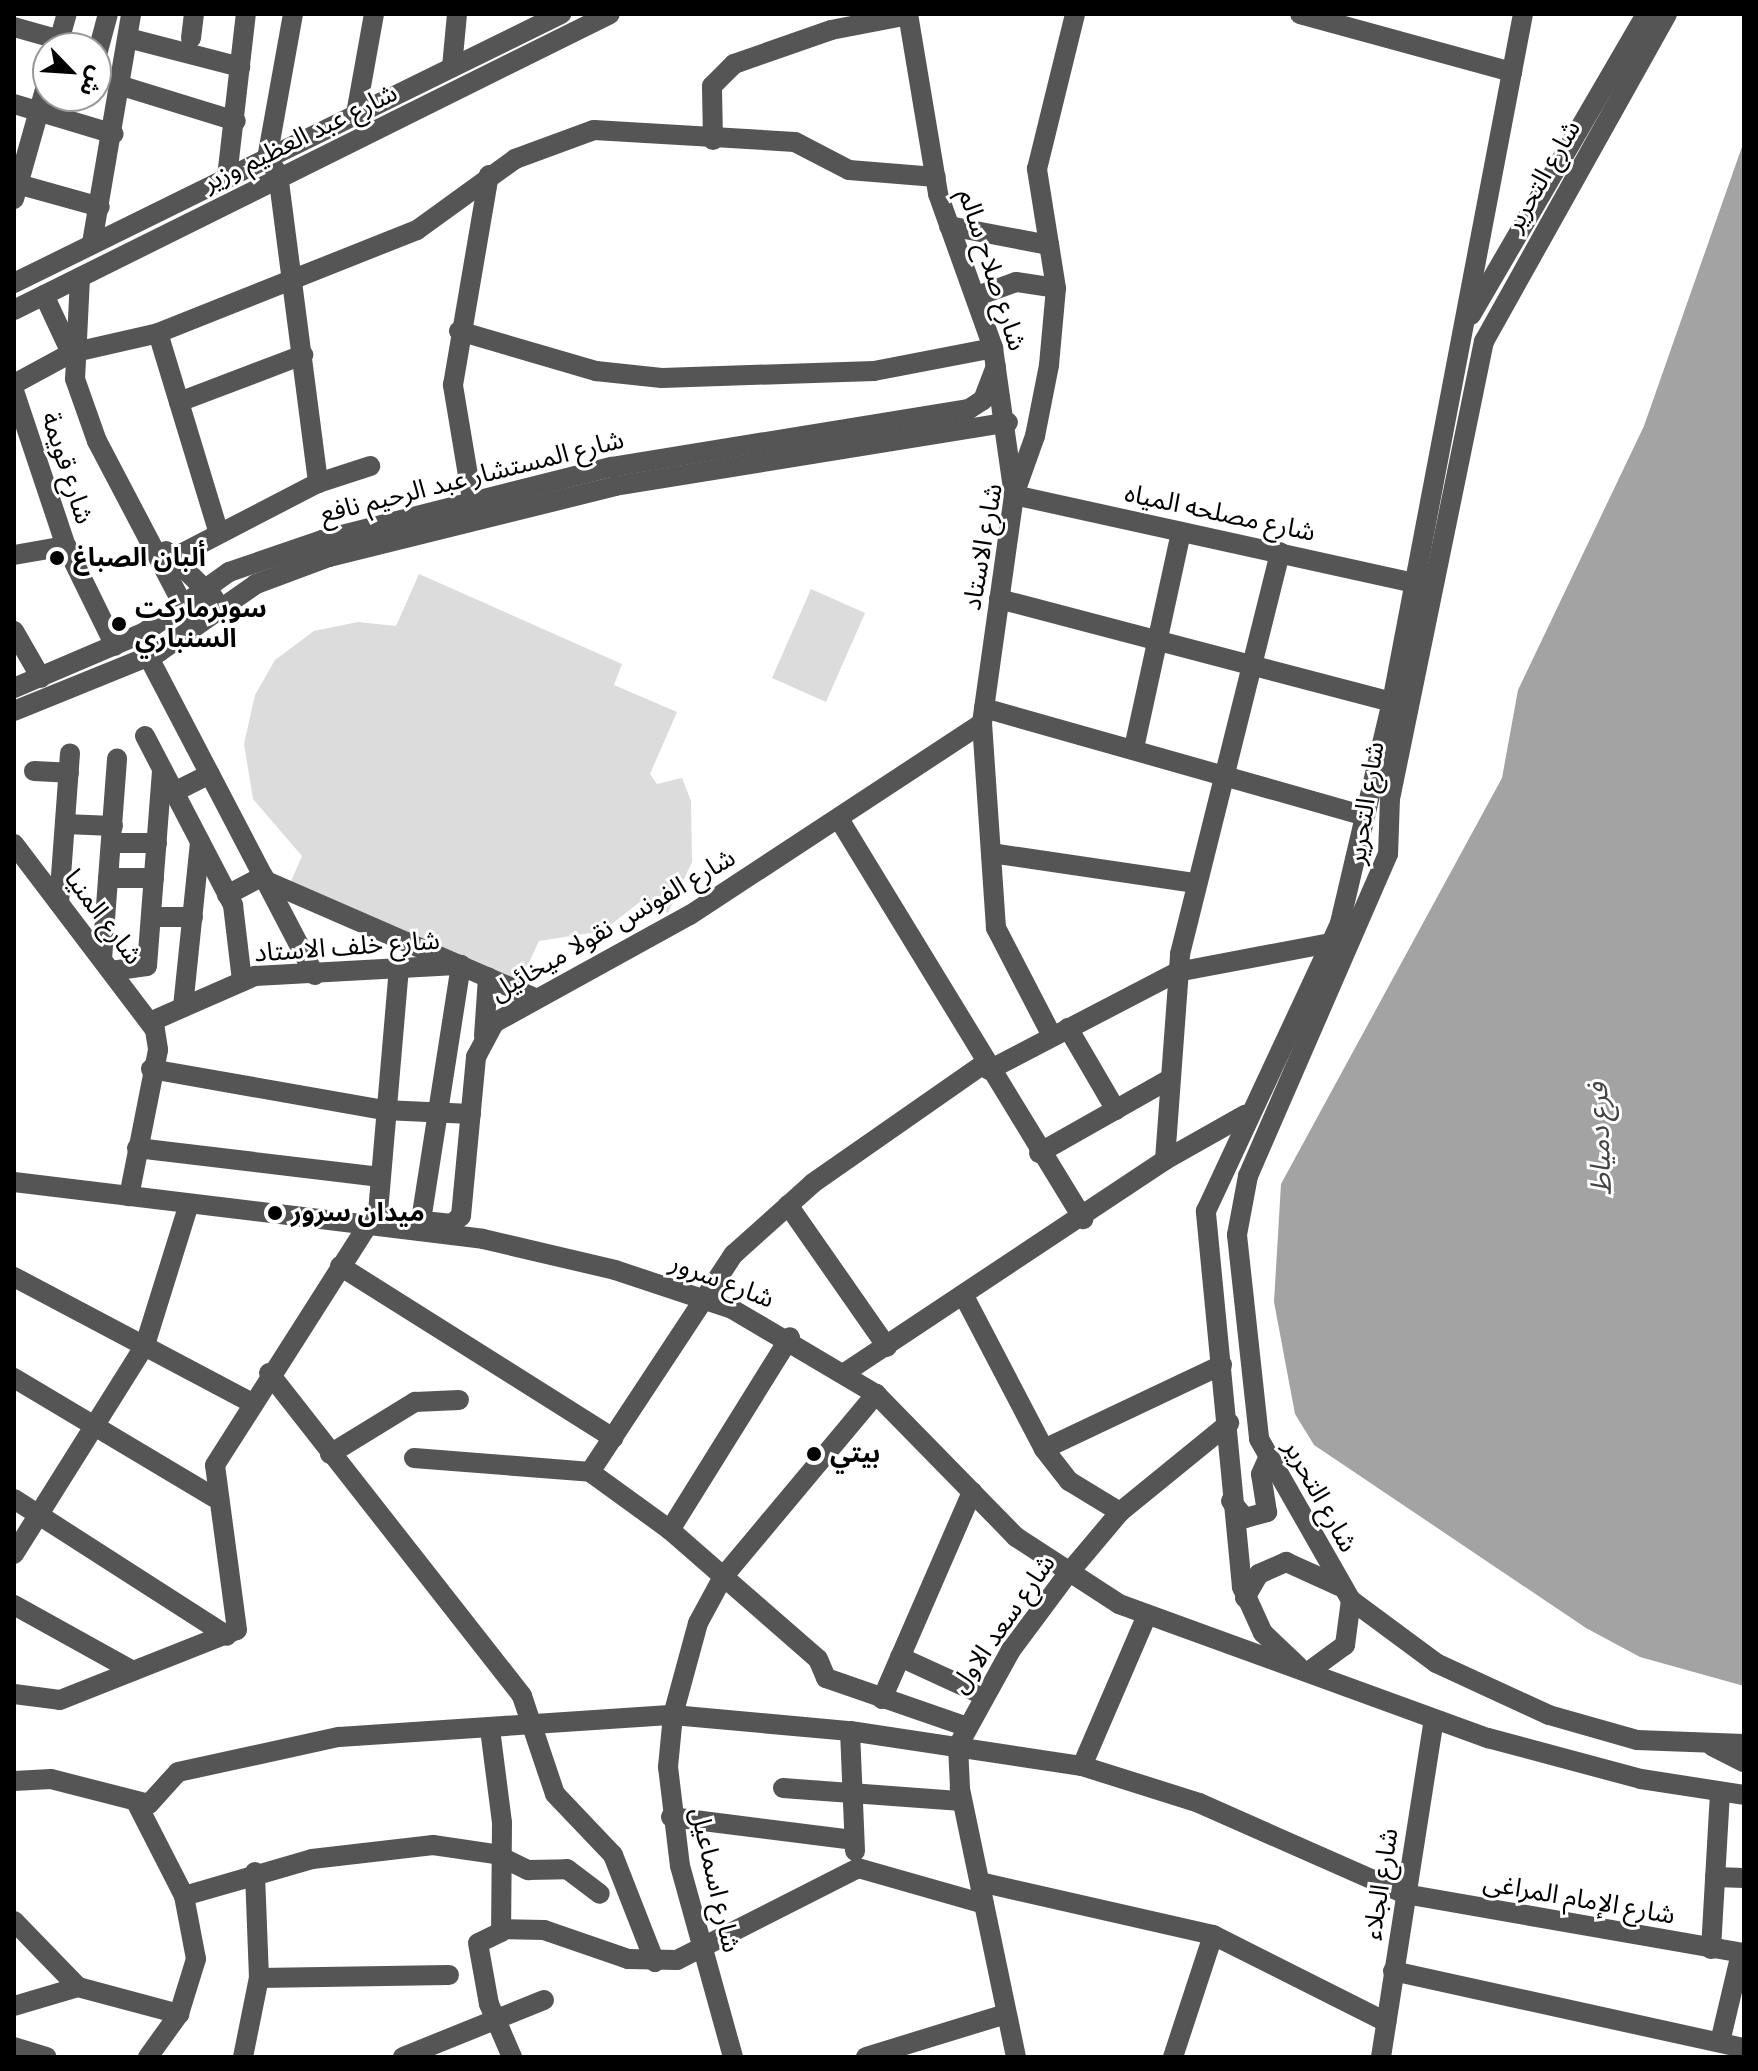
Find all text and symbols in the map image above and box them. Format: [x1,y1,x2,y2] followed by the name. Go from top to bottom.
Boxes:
[32,32,112,112] north arrow
[74,62,110,100] text: ش
[198,77,402,199] street label: شارع عبد العظيم وزير
[1499,115,1587,237] street label: شارع التحرير
[951,185,1033,355] street label: شارع صلاح سالم
[34,408,100,528] street label: شارع قويمة
[317,424,627,530] street label: شارع المستشار عبد الرحيم نافع
[1122,478,1318,548] street label: شارع مصلحه المياه
[957,481,1009,613] street label: شارع الاستاد
[73,542,206,574] place label: ألبان الصباغ
[48,549,66,567] marker: ألبان الصباغ
[135,593,267,654] place label: سوبرماركت السنباري
[110,615,128,633] marker: سوبرماركت السنباري
[1341,739,1391,867] street label: شارع التحرير
[485,842,741,1008] street label: شارع الفونس نقولا ميخائيل
[57,863,149,971] street label: شارع المنيا
[253,925,441,969] street label: شارع خلف الاستاد
[1581,1082,1619,1196] water label: فرع دمياط
[291,1197,425,1229] place label: ميدان سرور
[266,1204,284,1222] marker: ميدان سرور
[666,1247,778,1315] street label: شارع سرور
[1276,1434,1364,1558] street label: شارع التحرير
[830,1438,880,1470] place label: بيتي
[805,1445,823,1463] marker: بيتي
[944,1549,1062,1699] street label: شارع سعد الاول
[683,1804,747,1956] street label: شارع اسماعيل
[1357,1826,1405,1942] street label: شارع الجلاء
[1481,1867,1677,1931] street label: شارع الإمام المراغى

